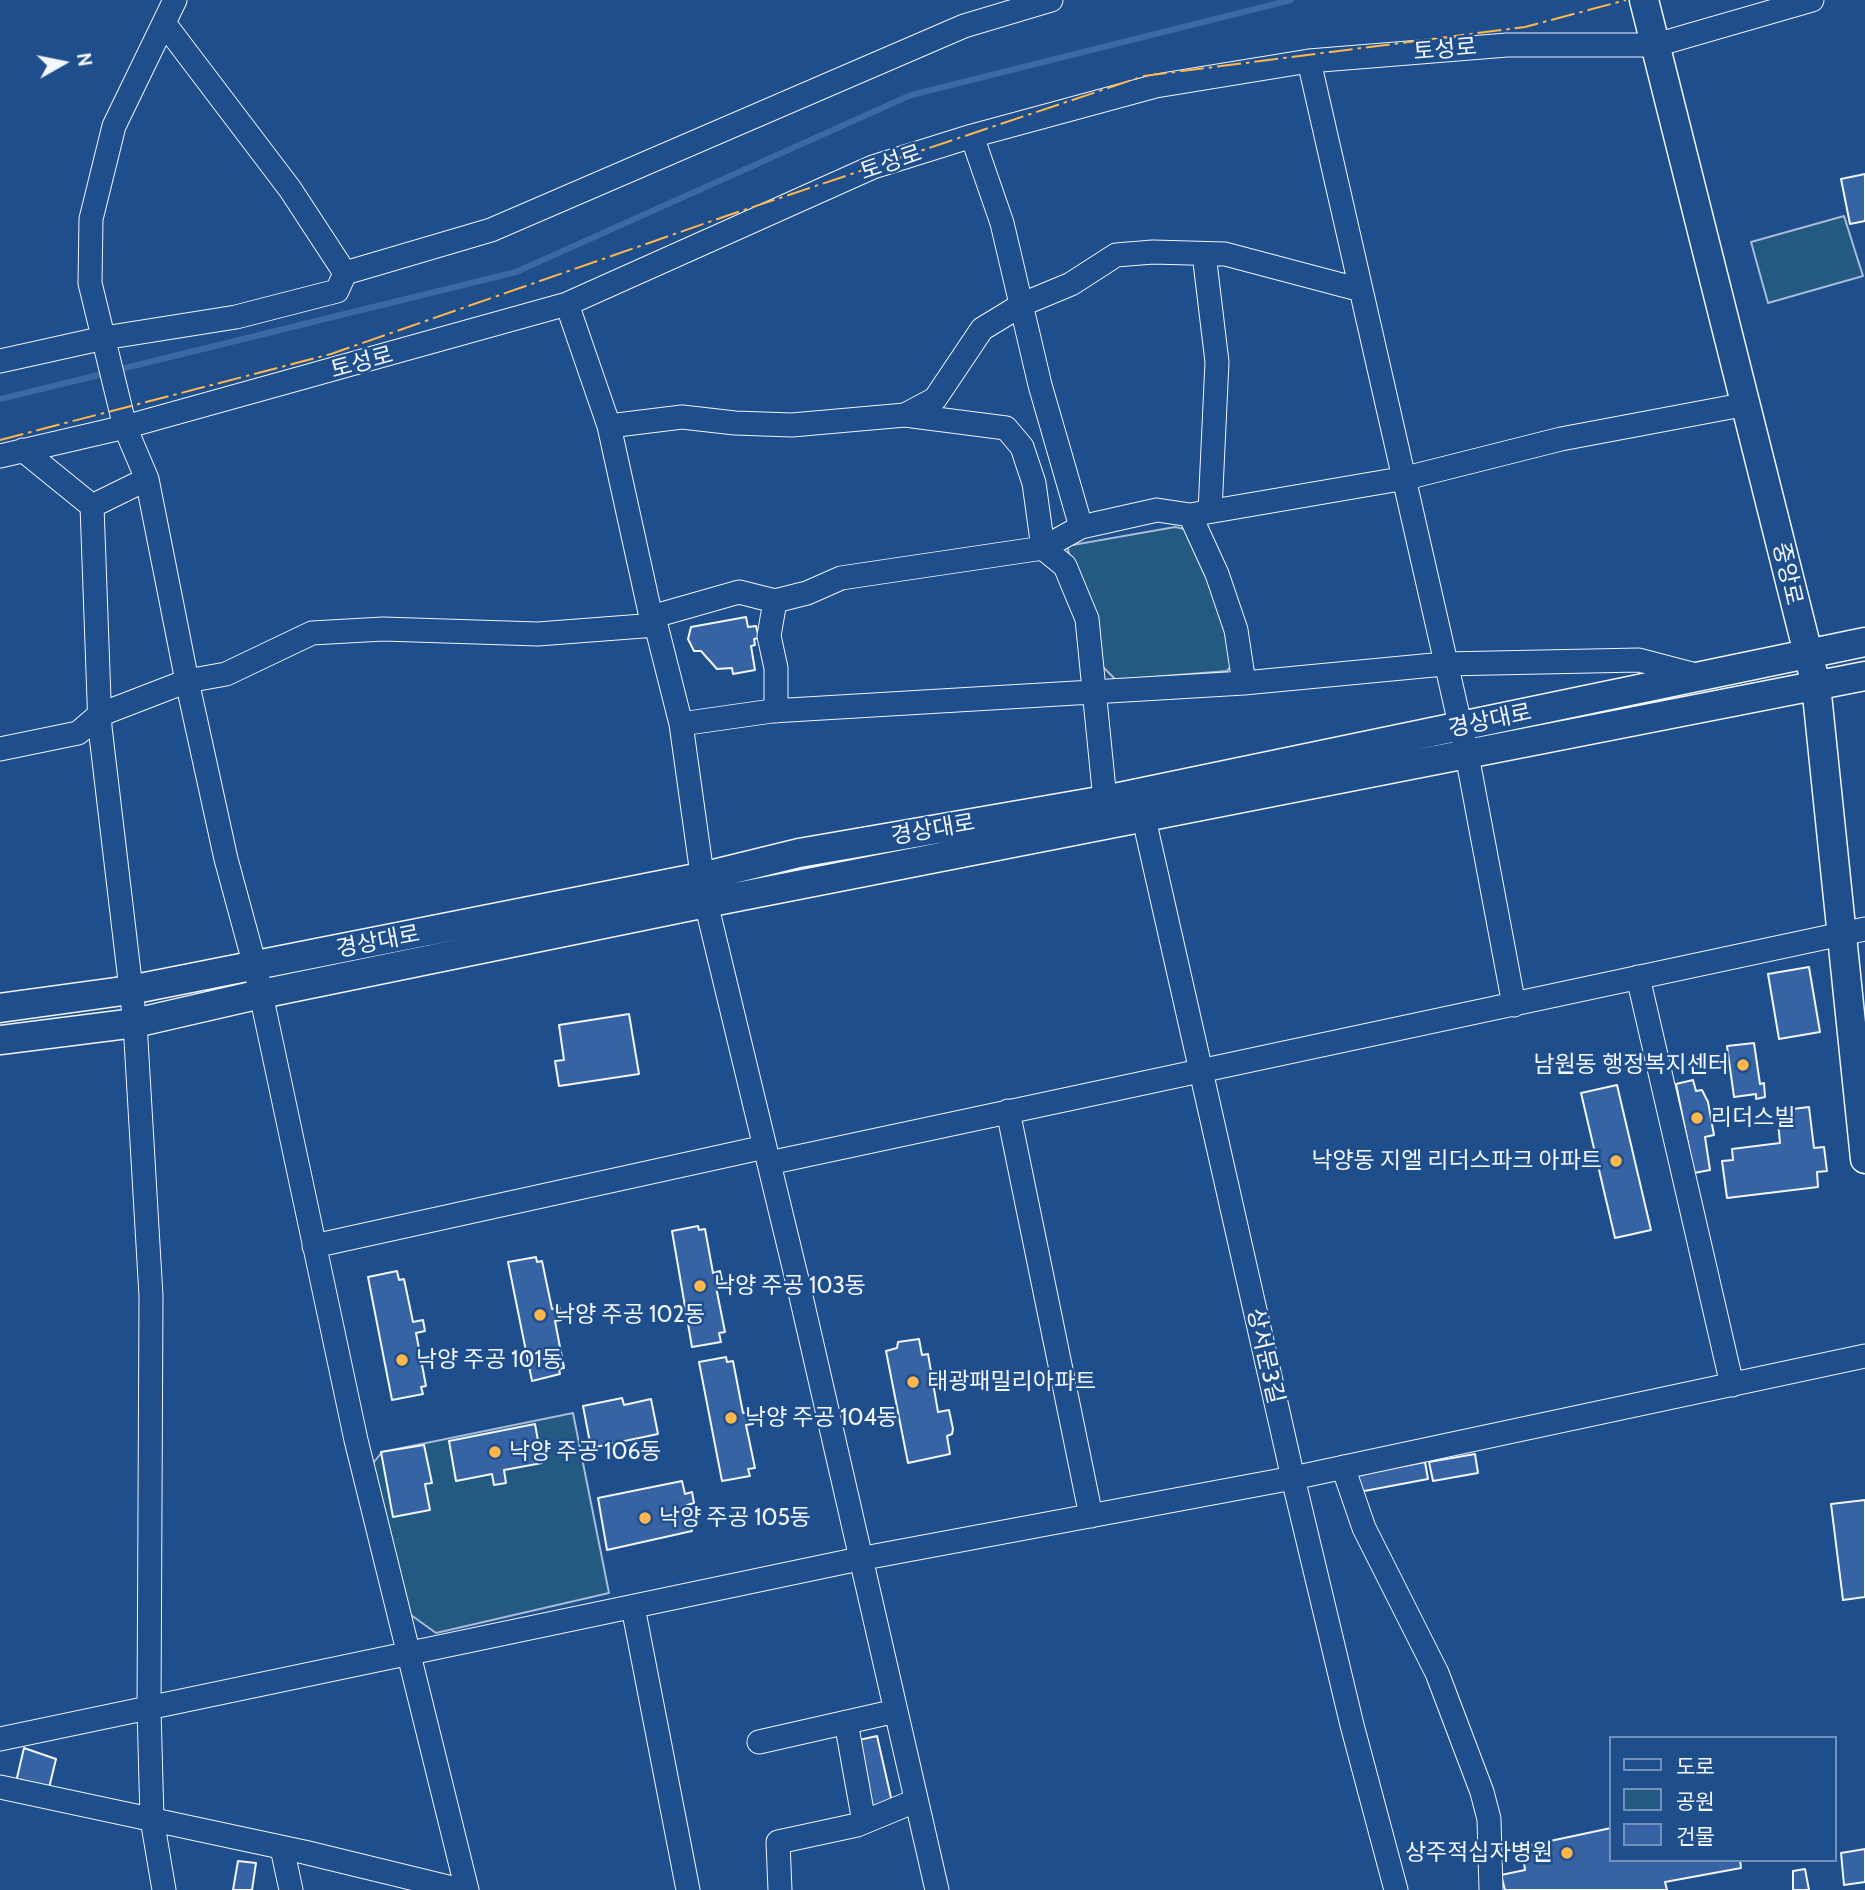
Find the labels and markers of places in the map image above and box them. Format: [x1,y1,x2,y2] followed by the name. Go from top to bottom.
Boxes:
[1533,1051,1729,1079] place label: 남원동 행정복지센터
[1735,1057,1751,1073] marker: 남원동 행정복지센터
[1711,1104,1796,1132] place label: 리더스빌
[1689,1110,1705,1126] marker: 리더스빌
[1311,1147,1602,1175] place label: 낙양동 지엘 리더스파크 아파트
[1608,1153,1624,1169] marker: 낙양동 지엘 리더스파크 아파트
[714,1272,866,1300] place label: 낙양 주공 103동
[692,1278,708,1294] marker: 낙양 주공 103동
[554,1301,706,1329] place label: 낙양 주공 102동
[532,1307,548,1323] marker: 낙양 주공 102동
[416,1346,563,1374] place label: 낙양 주공 101동
[394,1352,410,1368] marker: 낙양 주공 101동
[927,1368,1096,1396] place label: 태광패밀리아파트
[905,1374,921,1390] marker: 태광패밀리아파트
[745,1404,898,1432] place label: 낙양 주공 104동
[723,1410,739,1426] marker: 낙양 주공 104동
[509,1438,662,1466] place label: 낙양 주공 106동
[487,1444,503,1460] marker: 낙양 주공 106동
[659,1504,811,1532] place label: 낙양 주공 105동
[637,1510,653,1526] marker: 낙양 주공 105동
[1405,1839,1553,1867] place label: 상주적십자병원
[1559,1845,1575,1861] marker: 상주적십자병원

